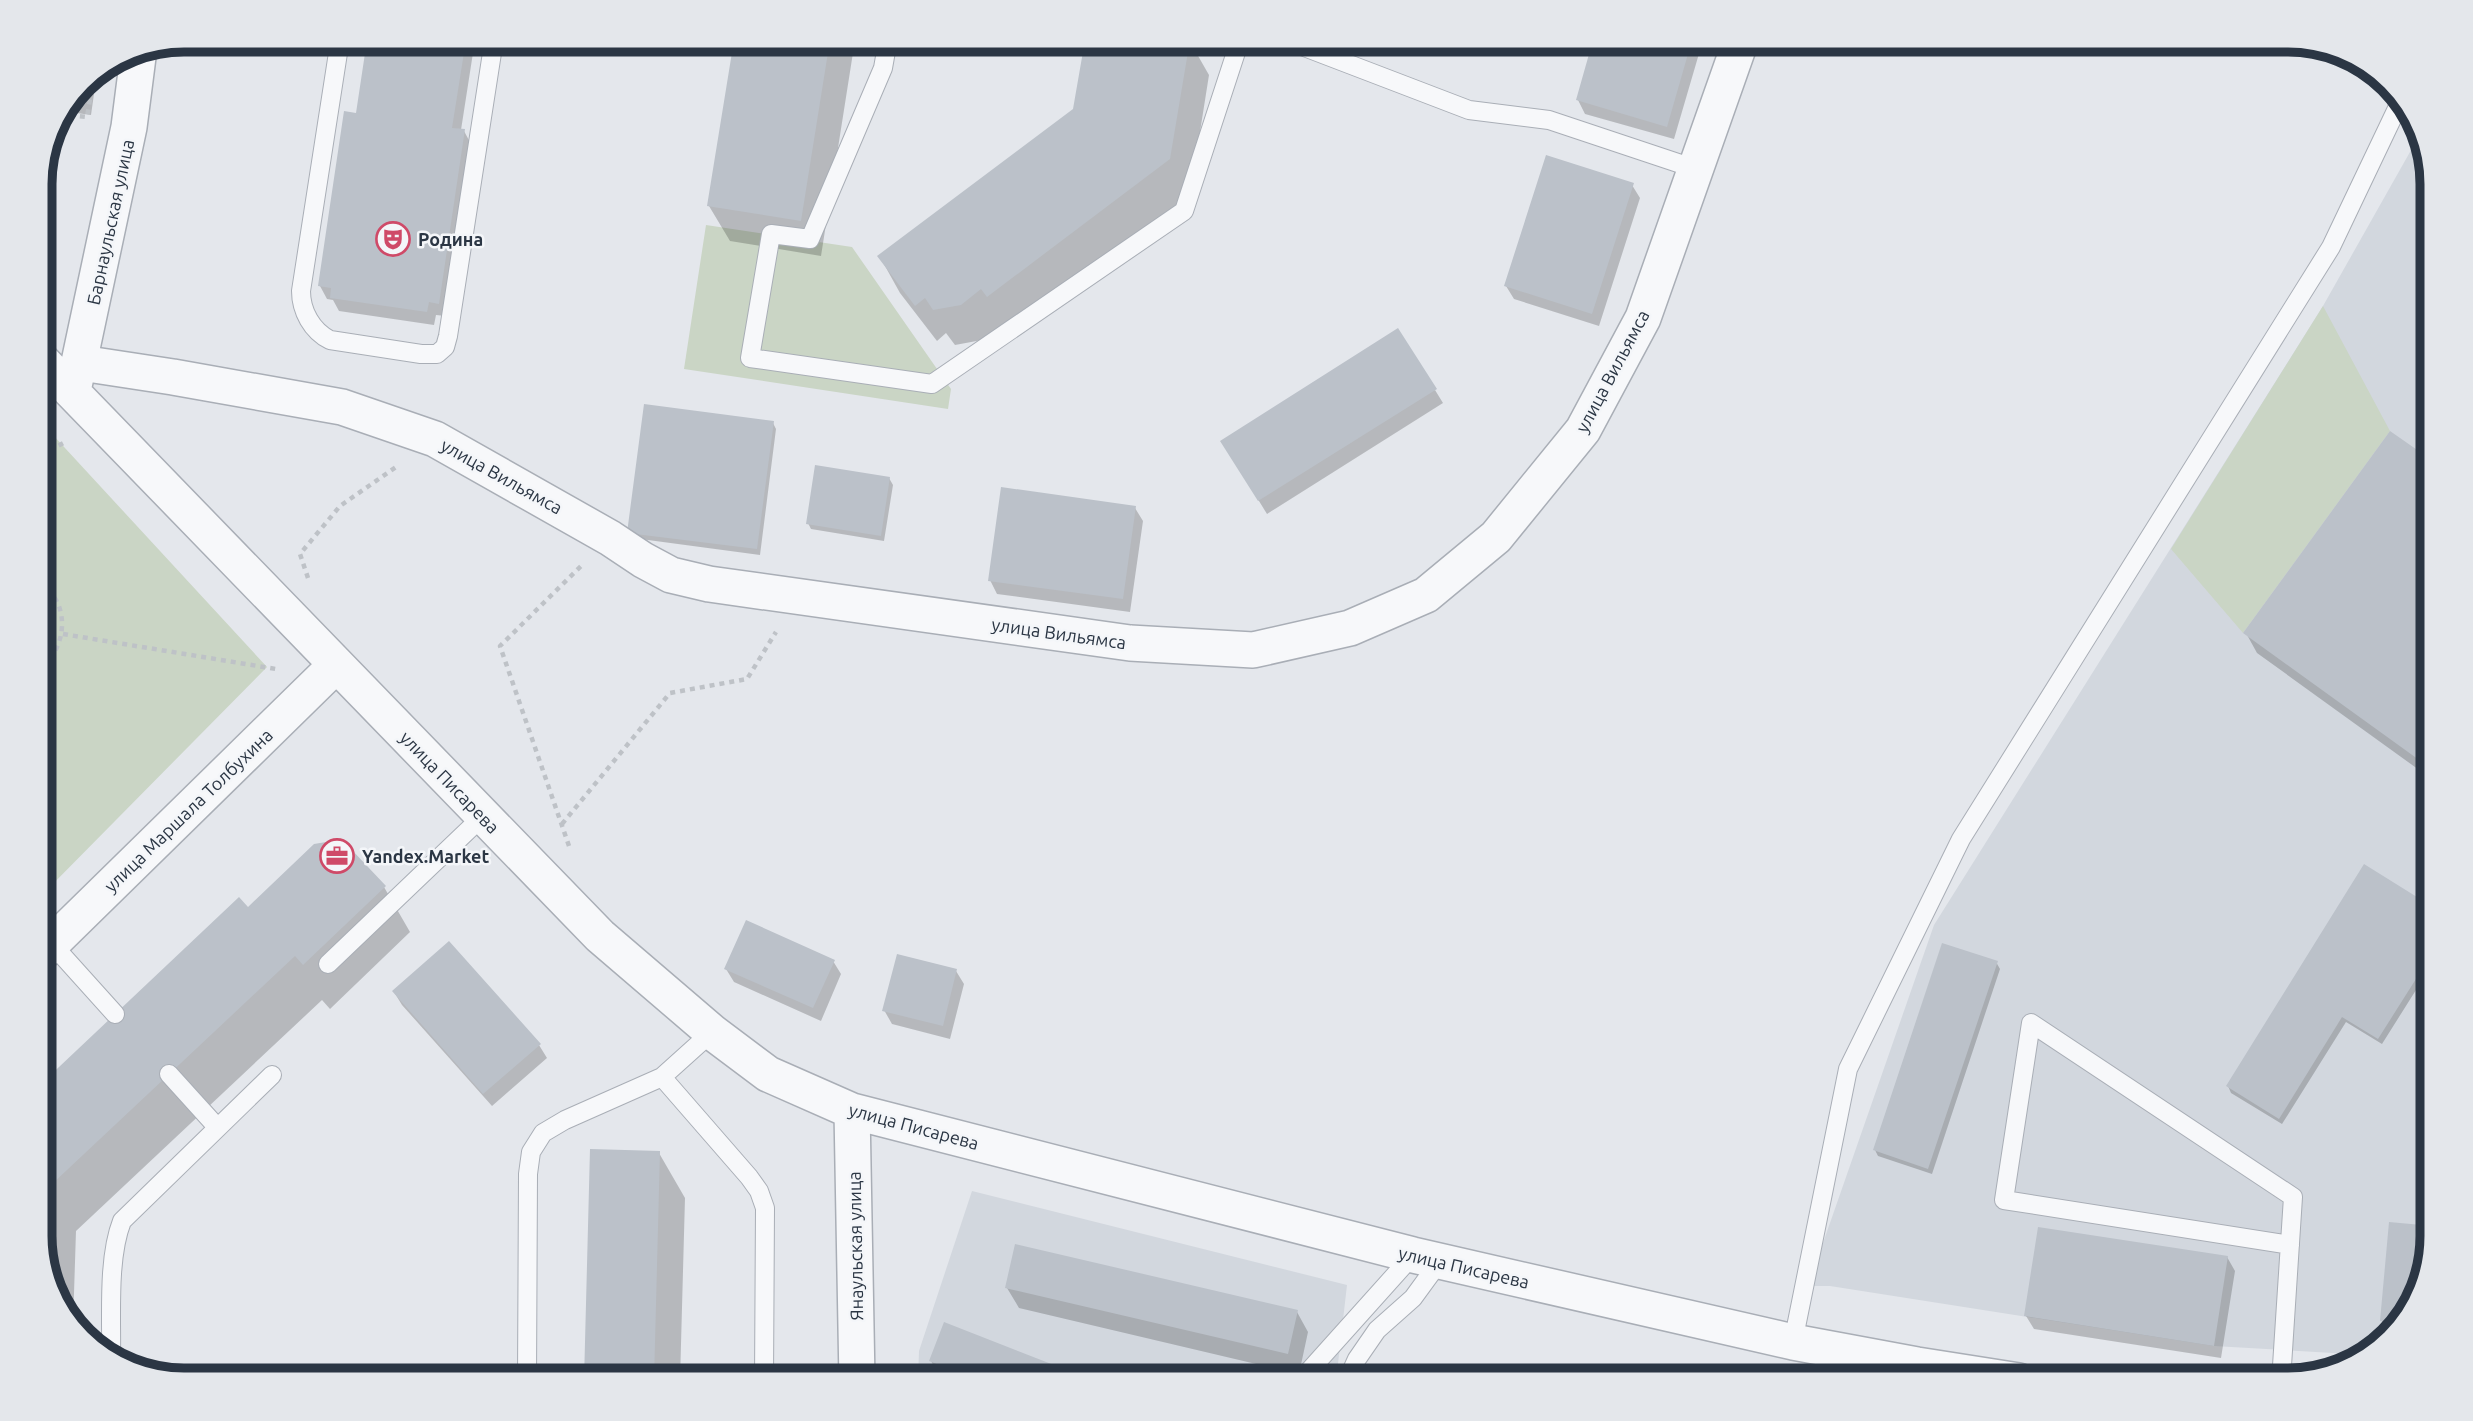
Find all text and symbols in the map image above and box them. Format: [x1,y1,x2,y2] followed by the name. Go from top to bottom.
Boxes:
[83,137,137,307] street label: Барнаульская улица
[374,220,412,258] theatre icon: Родина
[418,229,483,249] place label: Родина
[1571,306,1653,436] street label: улица Вильямса
[438,434,566,518] street label: улица Вильямса
[990,614,1128,652] street label: улица Вильямса
[100,724,276,896] street label: улица Маршала Толбухина
[396,727,504,837] street label: улица Писарева
[318,837,356,875] office icon: Yandex.Market
[362,846,489,866] place label: Yandex.Market
[847,1099,981,1153] street label: улица Писарева
[844,1171,866,1321] street label: Янаульская улица
[1397,1242,1531,1292] street label: улица Писарева

